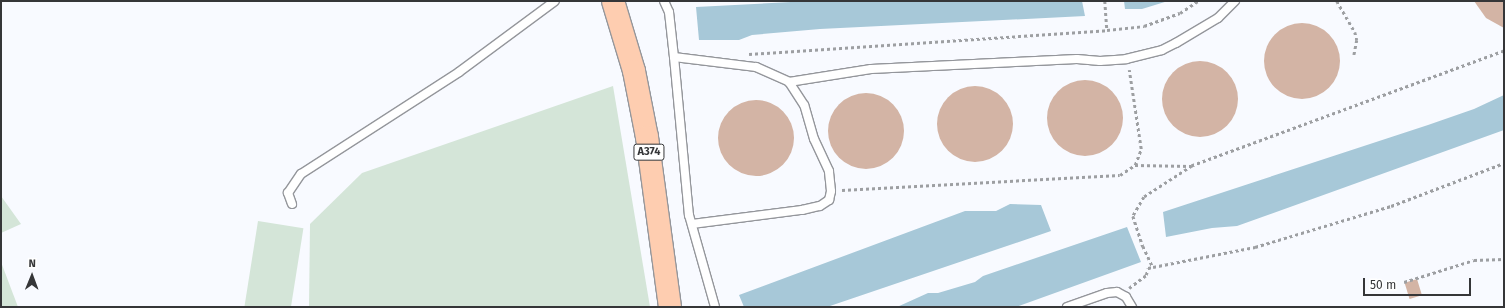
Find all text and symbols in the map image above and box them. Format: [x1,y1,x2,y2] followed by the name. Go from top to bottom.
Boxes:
[633,143,665,161] road number: A374
[12,256,52,296] north arrow
[28,257,36,270] text: N
[1365,270,1473,296] scale bar
[1370,278,1396,292] text: 50 m

